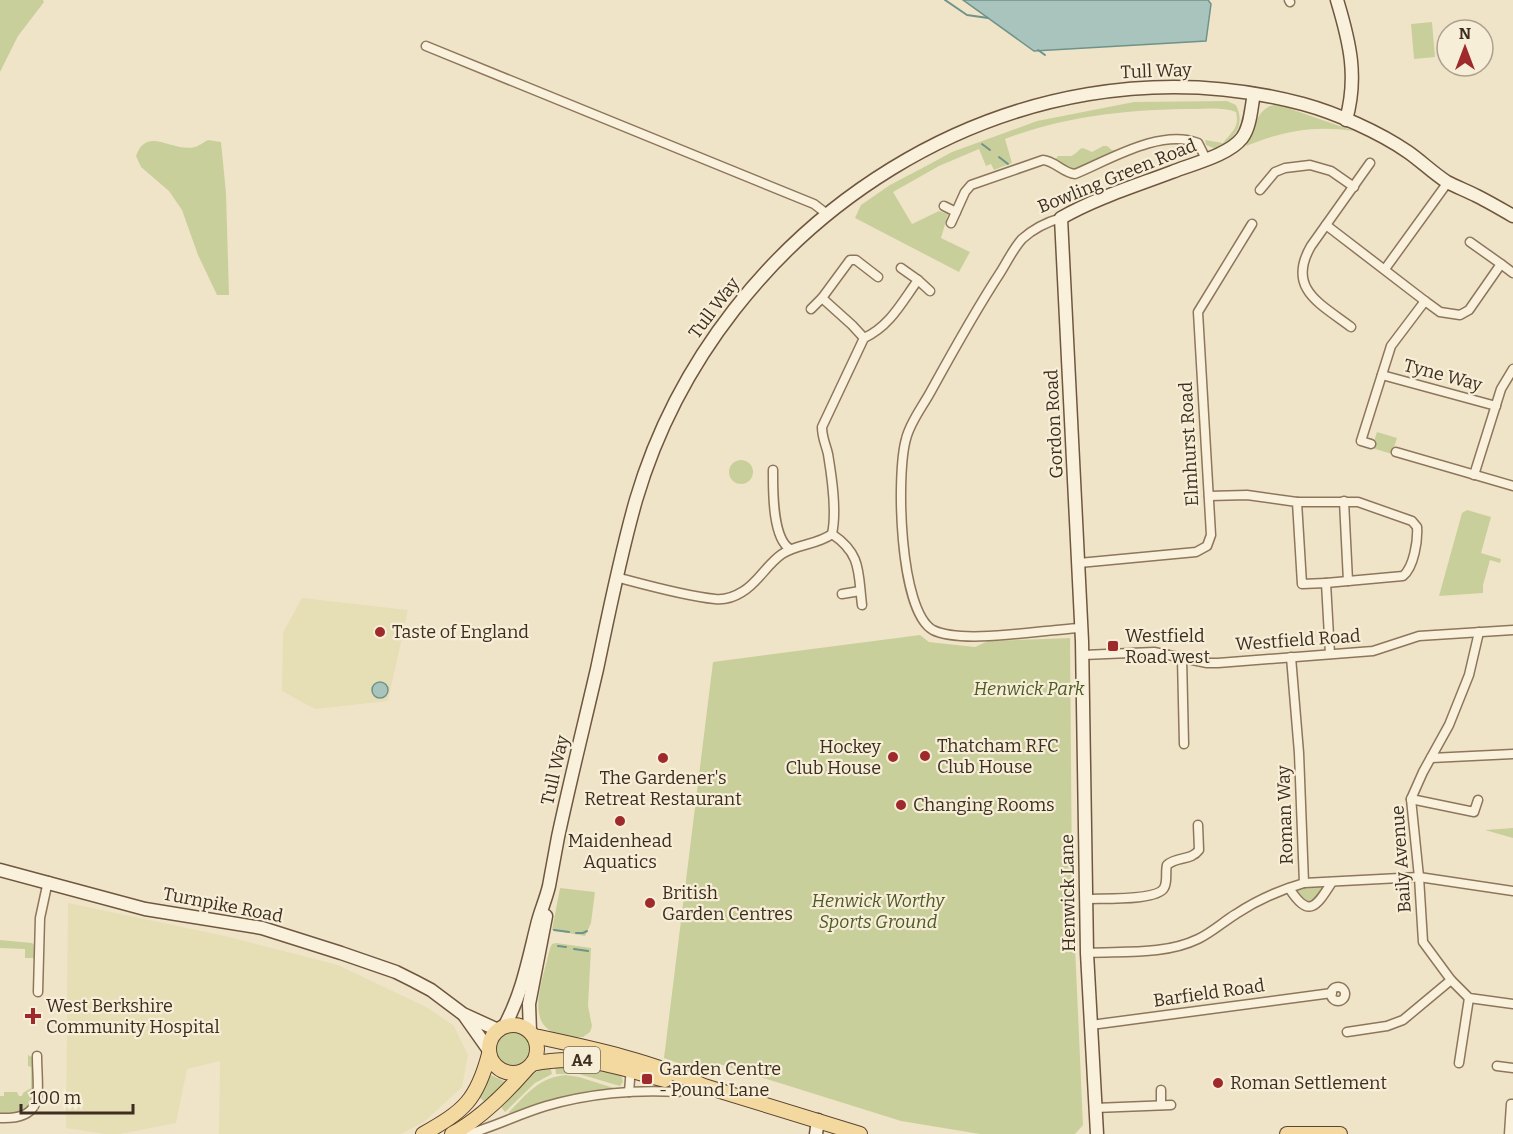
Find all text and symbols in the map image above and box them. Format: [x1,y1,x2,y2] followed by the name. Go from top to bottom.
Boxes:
[1435,18,1495,78] north arrow
[1459,24,1471,43] text: N
[1120,59,1192,83] street label: Tull Way
[1035,134,1200,218] street label: Bowling Green Road
[684,273,744,343] street label: Tull Way
[1401,354,1485,396] street label: Tyne Way
[1040,368,1068,479] street label: Gordon Road
[1175,381,1203,507] street label: Elmhurst Road
[392,621,529,643] place label: Taste of England
[373,625,387,639] marker: Taste of England
[1125,625,1210,668] place label: Westfield Road west
[1235,625,1362,655] street label: Westfield Road
[1106,639,1120,653] marker: Westfield Road west
[973,678,1085,700] park label: Henwick Park
[536,732,574,807] street label: Tull Way
[937,735,1059,778] place label: Thatcham RFC Club House
[786,736,881,779] place label: Hockey Club House
[918,749,932,763] marker: Thatcham RFC Club House
[886,750,900,764] marker: Hockey Club House
[656,751,670,765] marker: The Gardener's Retreat Restaurant
[1272,764,1298,865] street label: Roman Way
[584,767,742,810] place label: The Gardener's Retreat Restaurant
[913,794,1055,816] place label: Changing Rooms
[894,798,908,812] marker: Changing Rooms
[1386,805,1416,913] street label: Baily Avenue
[613,814,627,828] marker: Maidenhead Aquatics
[568,830,673,873] place label: Maidenhead Aquatics
[1056,834,1080,952] street label: Henwick Lane
[662,882,793,925] place label: British Garden Centres
[161,883,285,927] street label: Turnpike Road
[811,890,945,933] park label: Henwick Worthy Sports Ground
[643,896,657,910] marker: British Garden Centres
[1152,974,1266,1012] street label: Barfield Road
[46,995,220,1038] place label: West Berkshire Community Hospital
[24,1007,42,1025] marker: West Berkshire Community Hospital
[564,1047,600,1073] road number: A4
[659,1058,781,1101] place label: Garden Centre - Pound Lane
[640,1072,654,1086] marker: Garden Centre - Pound Lane
[1230,1072,1388,1094] place label: Roman Settlement
[1211,1076,1225,1090] marker: Roman Settlement
[21,1077,134,1115] scale bar
[30,1087,81,1109] text: 100 m

